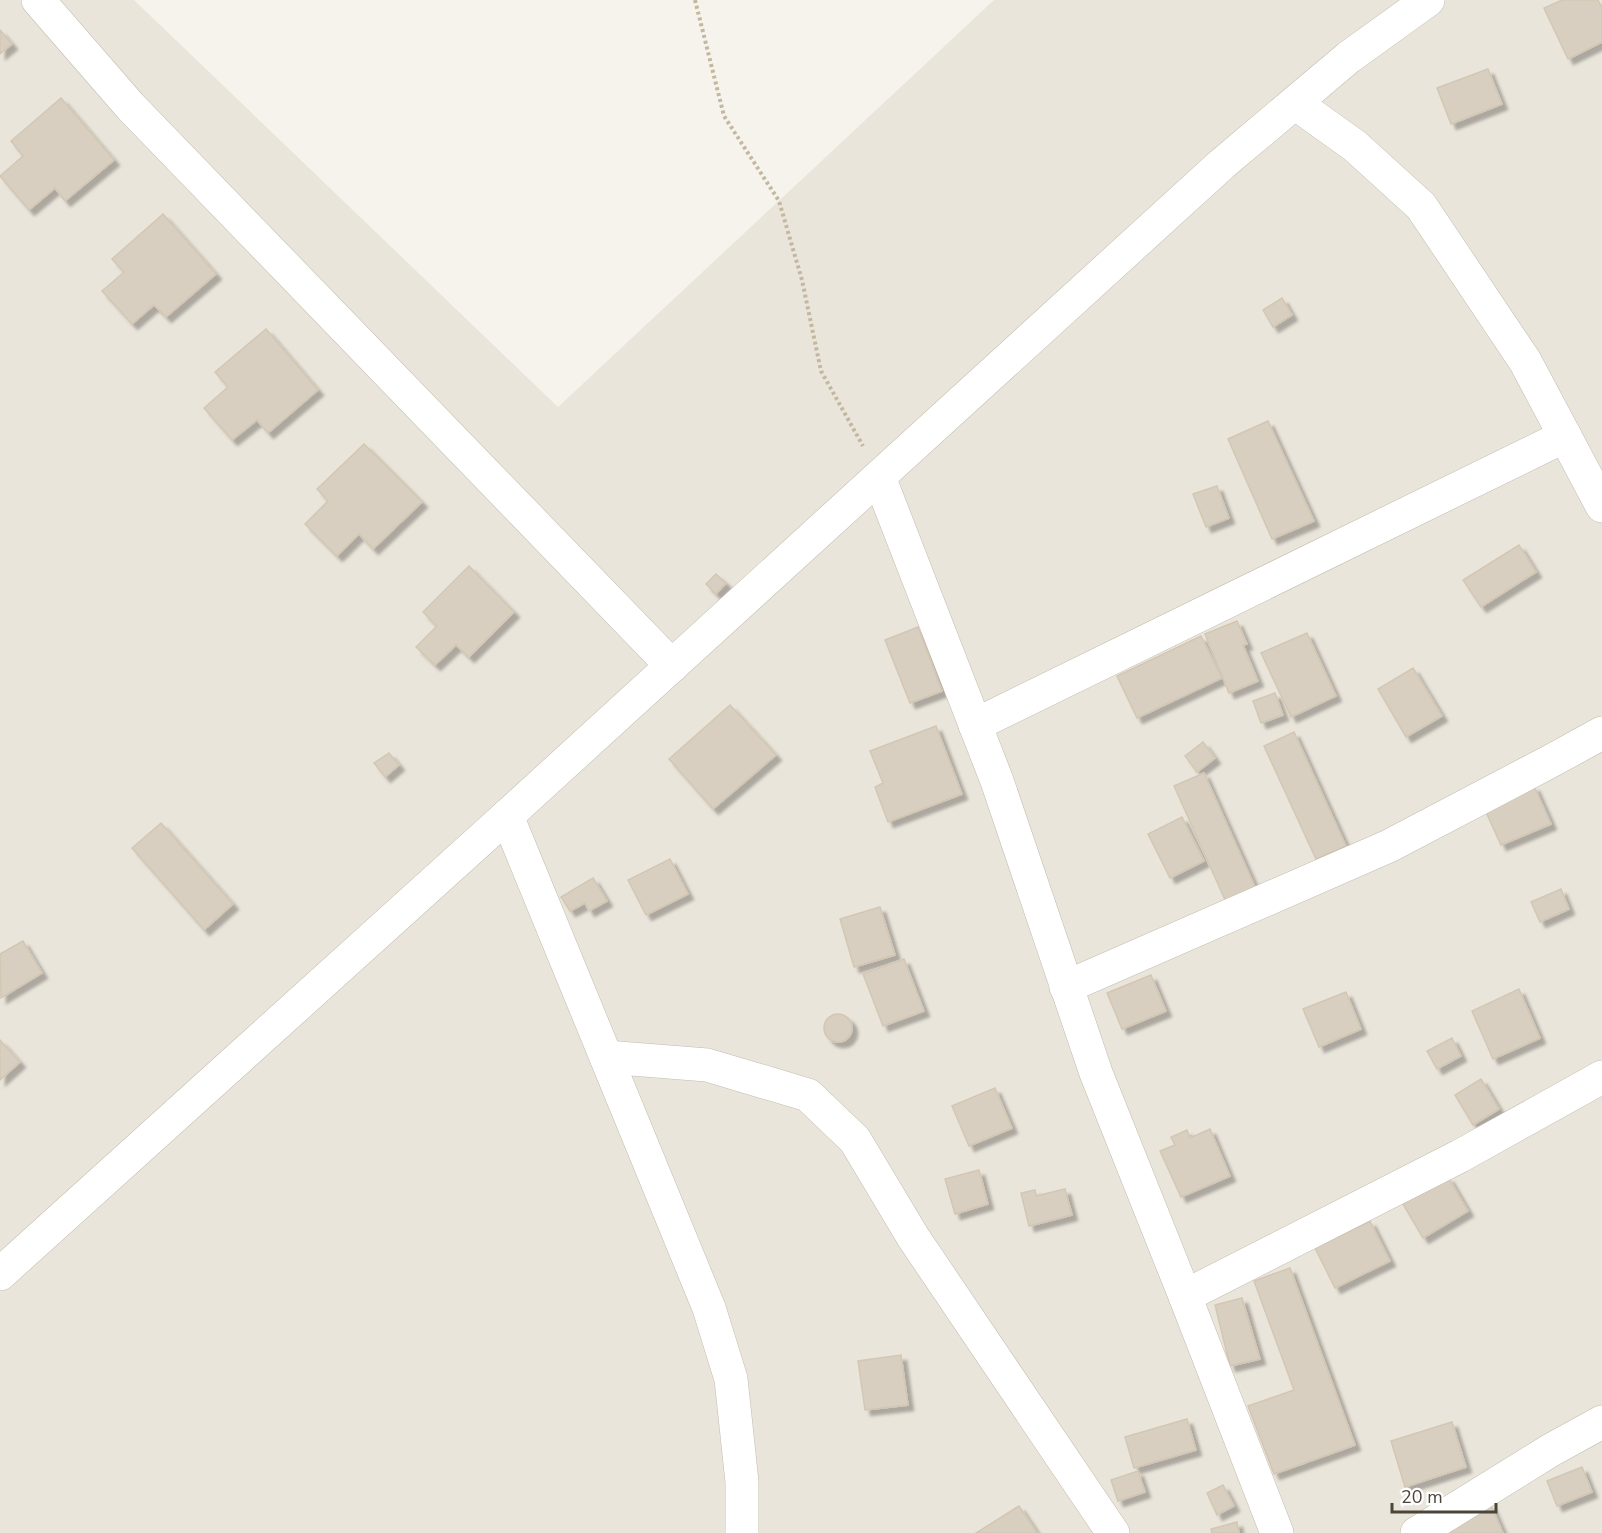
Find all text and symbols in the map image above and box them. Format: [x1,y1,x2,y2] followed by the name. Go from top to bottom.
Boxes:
[1392,1476,1496,1514] scale bar
[1401,1485,1443,1509] text: 20 m

